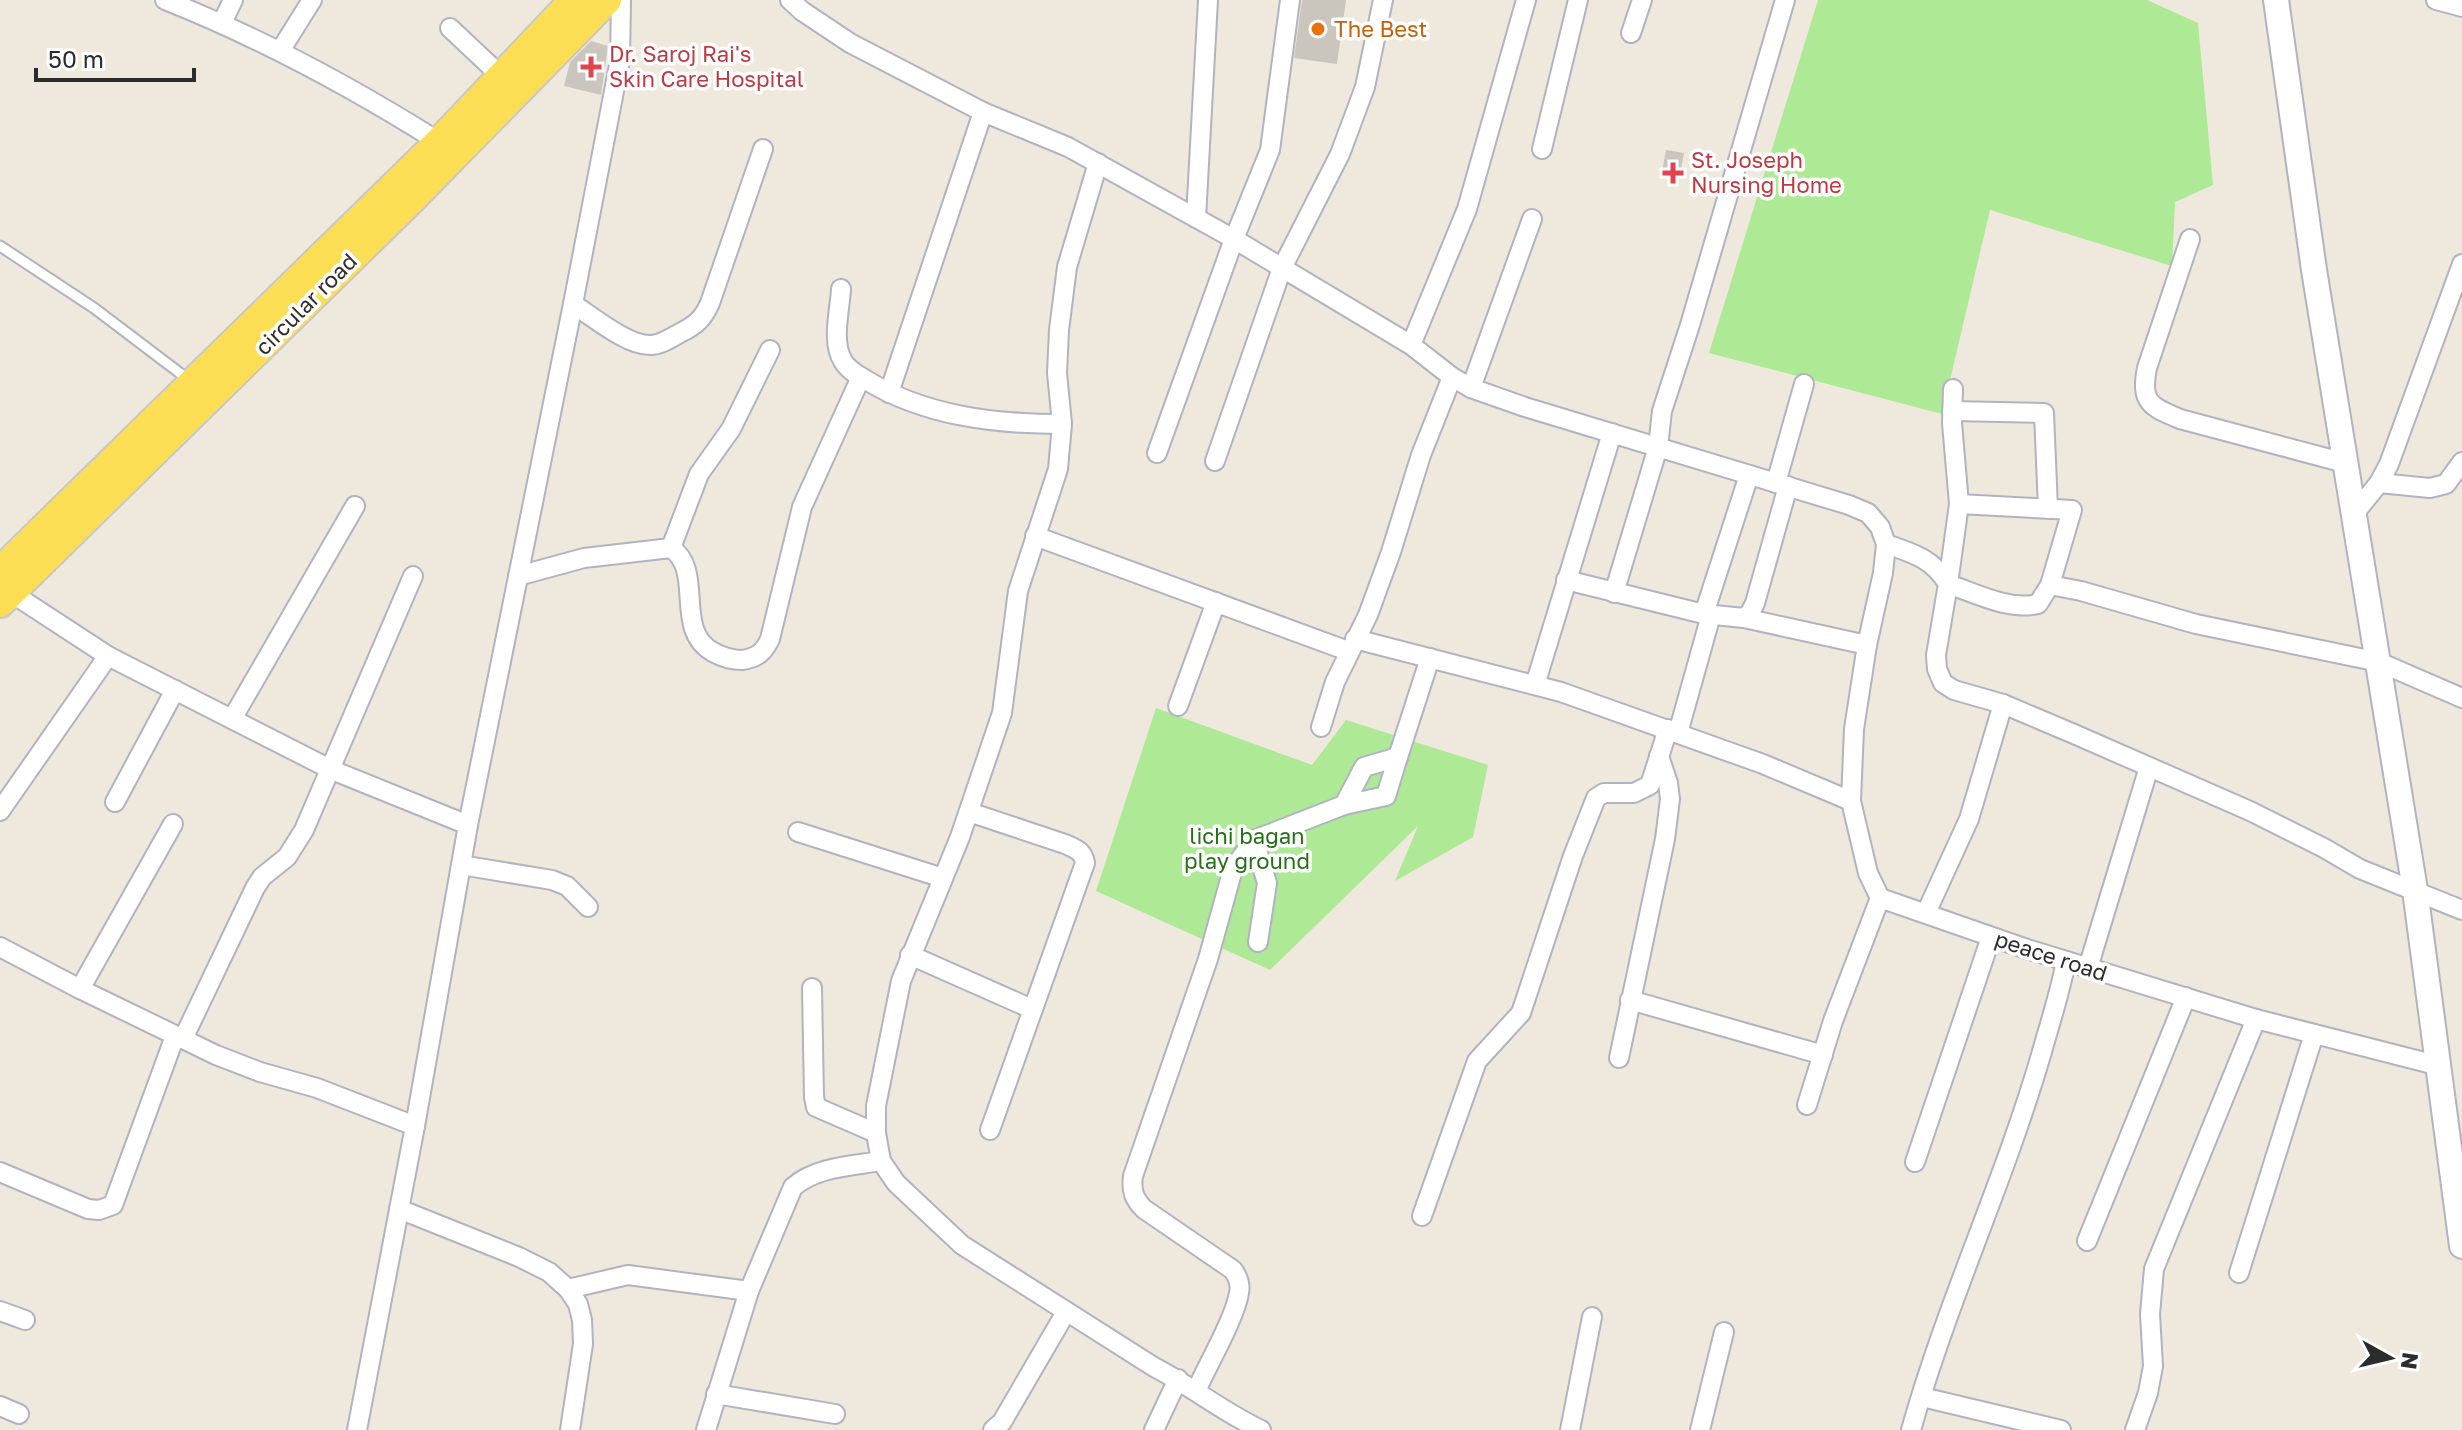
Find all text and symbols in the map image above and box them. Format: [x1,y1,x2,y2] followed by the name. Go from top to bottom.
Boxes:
[1334,15,1427,42] place label: The Best
[1309,20,1327,38] marker: The Best
[36,32,194,82] scale bar
[609,40,804,92] place label: Dr. Saroj Rai's Skin Care Hospital
[48,44,104,73] text: 50 m
[580,56,602,78] marker: Dr. Saroj Rai's Skin Care Hospital
[1691,146,1842,198] place label: St. Joseph Nursing Home
[1662,162,1684,184] marker: St. Joseph Nursing Home
[249,247,362,360] street label: circular road
[1184,822,1310,874] park label: lichi bagan play ground
[1992,925,2111,986] street label: peace road
[2350,1318,2430,1398] north arrow
[2396,1351,2425,1371] text: N

